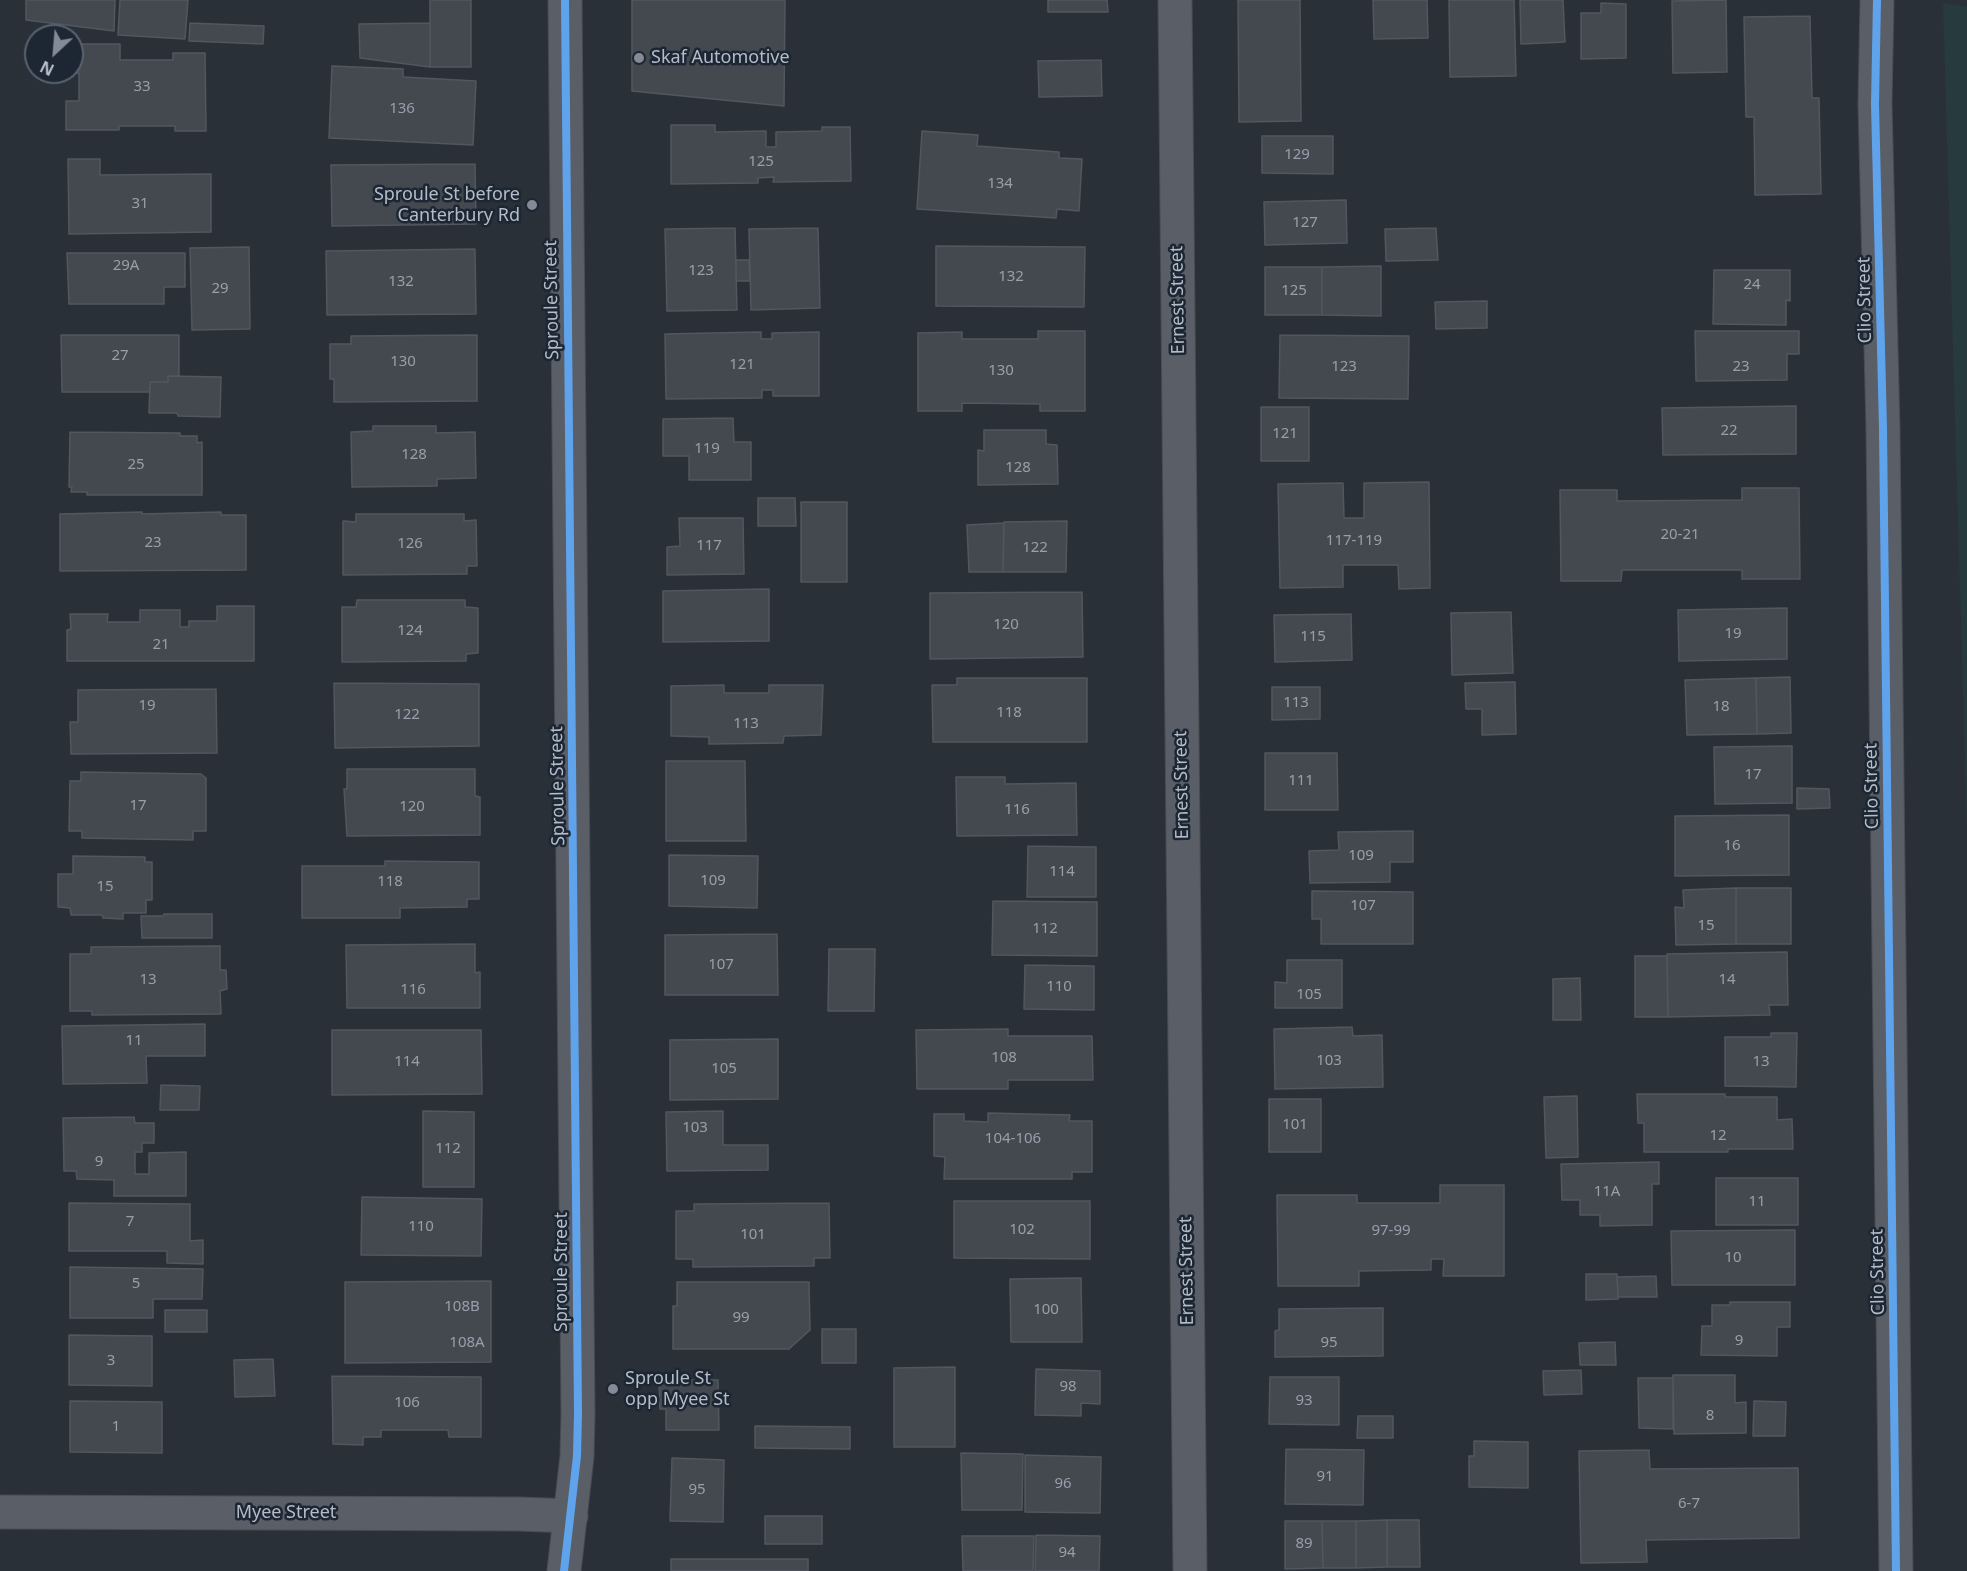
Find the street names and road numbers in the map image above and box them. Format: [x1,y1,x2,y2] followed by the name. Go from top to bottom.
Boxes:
[540,240,564,360] street label: Sproule Street
[1166,245,1190,355] street label: Ernest Street
[1853,257,1877,343] street label: Clio Street
[546,726,570,846] street label: Sproule Street
[1170,730,1194,840] street label: Ernest Street
[1860,743,1884,829] street label: Clio Street
[551,1212,573,1332] street label: Sproule Street
[1175,1216,1199,1326] street label: Ernest Street
[1866,1229,1890,1315] street label: Clio Street
[236,1502,336,1524] street label: Myee Street

